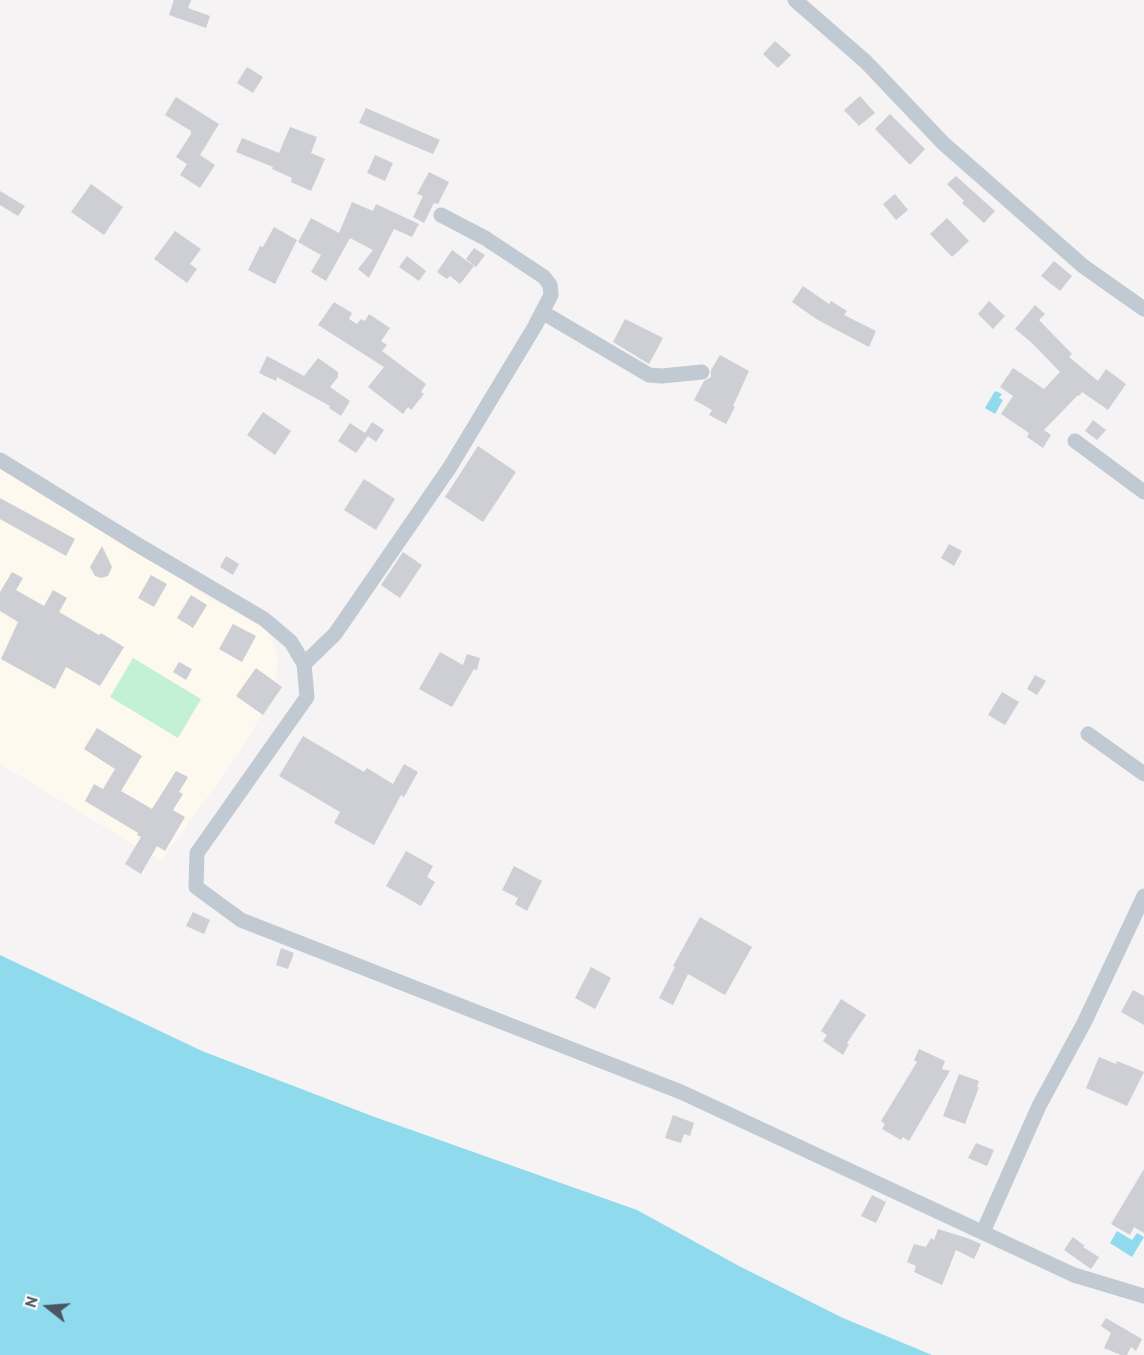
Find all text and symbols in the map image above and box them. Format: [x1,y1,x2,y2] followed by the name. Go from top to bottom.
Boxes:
[18,1277,78,1337] north arrow
[20,1294,42,1310] text: N

